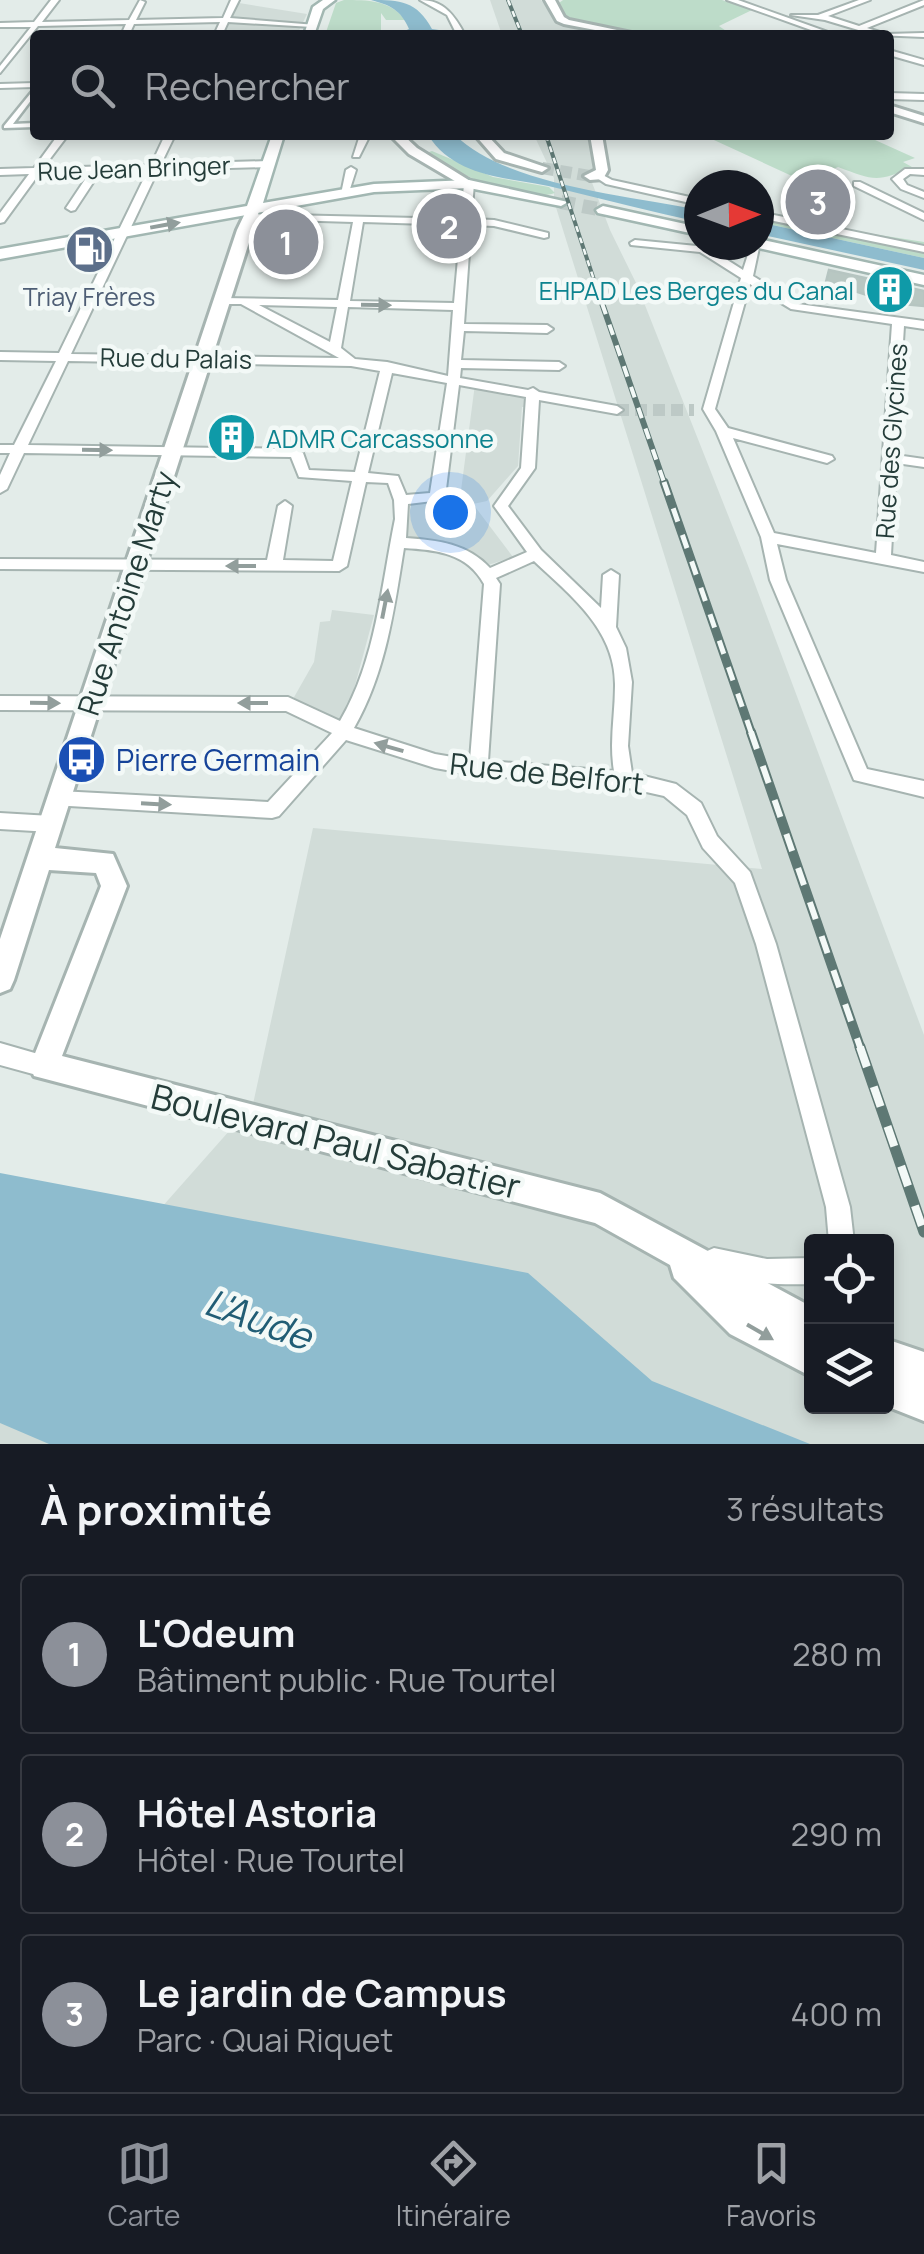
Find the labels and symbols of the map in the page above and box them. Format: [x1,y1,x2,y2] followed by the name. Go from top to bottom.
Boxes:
[37,147,231,189] street label: Rue Jean Bringer
[786,164,850,240] pin: 3
[684,170,774,260] north arrow
[416,188,482,264] pin: 2
[254,204,318,280] pin: 1
[150,217,181,232] one-way arrow
[63,224,115,276] fuel station icon: Triay Frères
[863,264,915,316] building icon: EHPAD Les Berges du Canal
[539,273,854,308] place label: EHPAD Les Berges du Canal
[23,279,155,314] place label: Triay Frères
[360,297,392,313] one-way arrow
[100,339,252,377] street label: Rue du Palais
[867,342,915,540] street label: Rue des Glycines
[205,412,257,464] building icon: ADMR Carcassonne
[266,421,494,456] place label: ADMR Carcassonne
[82,443,114,459] one-way arrow
[67,465,185,720] street label: Rue Antoine Marty
[425,487,476,538] your location
[225,558,257,574] one-way arrow
[378,588,394,619] one-way arrow
[29,695,61,711] one-way arrow
[236,695,268,711] one-way arrow
[55,733,107,785] bus stop icon: Pierre Germain
[116,739,320,780] place label: Pierre Germain
[374,739,405,755] one-way arrow
[448,742,646,804] street label: Rue de Belfort
[140,796,172,812] one-way arrow
[146,1072,526,1210] street label: Boulevard Paul Sabatier
[199,1275,322,1362] water label: L'Aude
[746,1323,774,1341] one-way arrow

